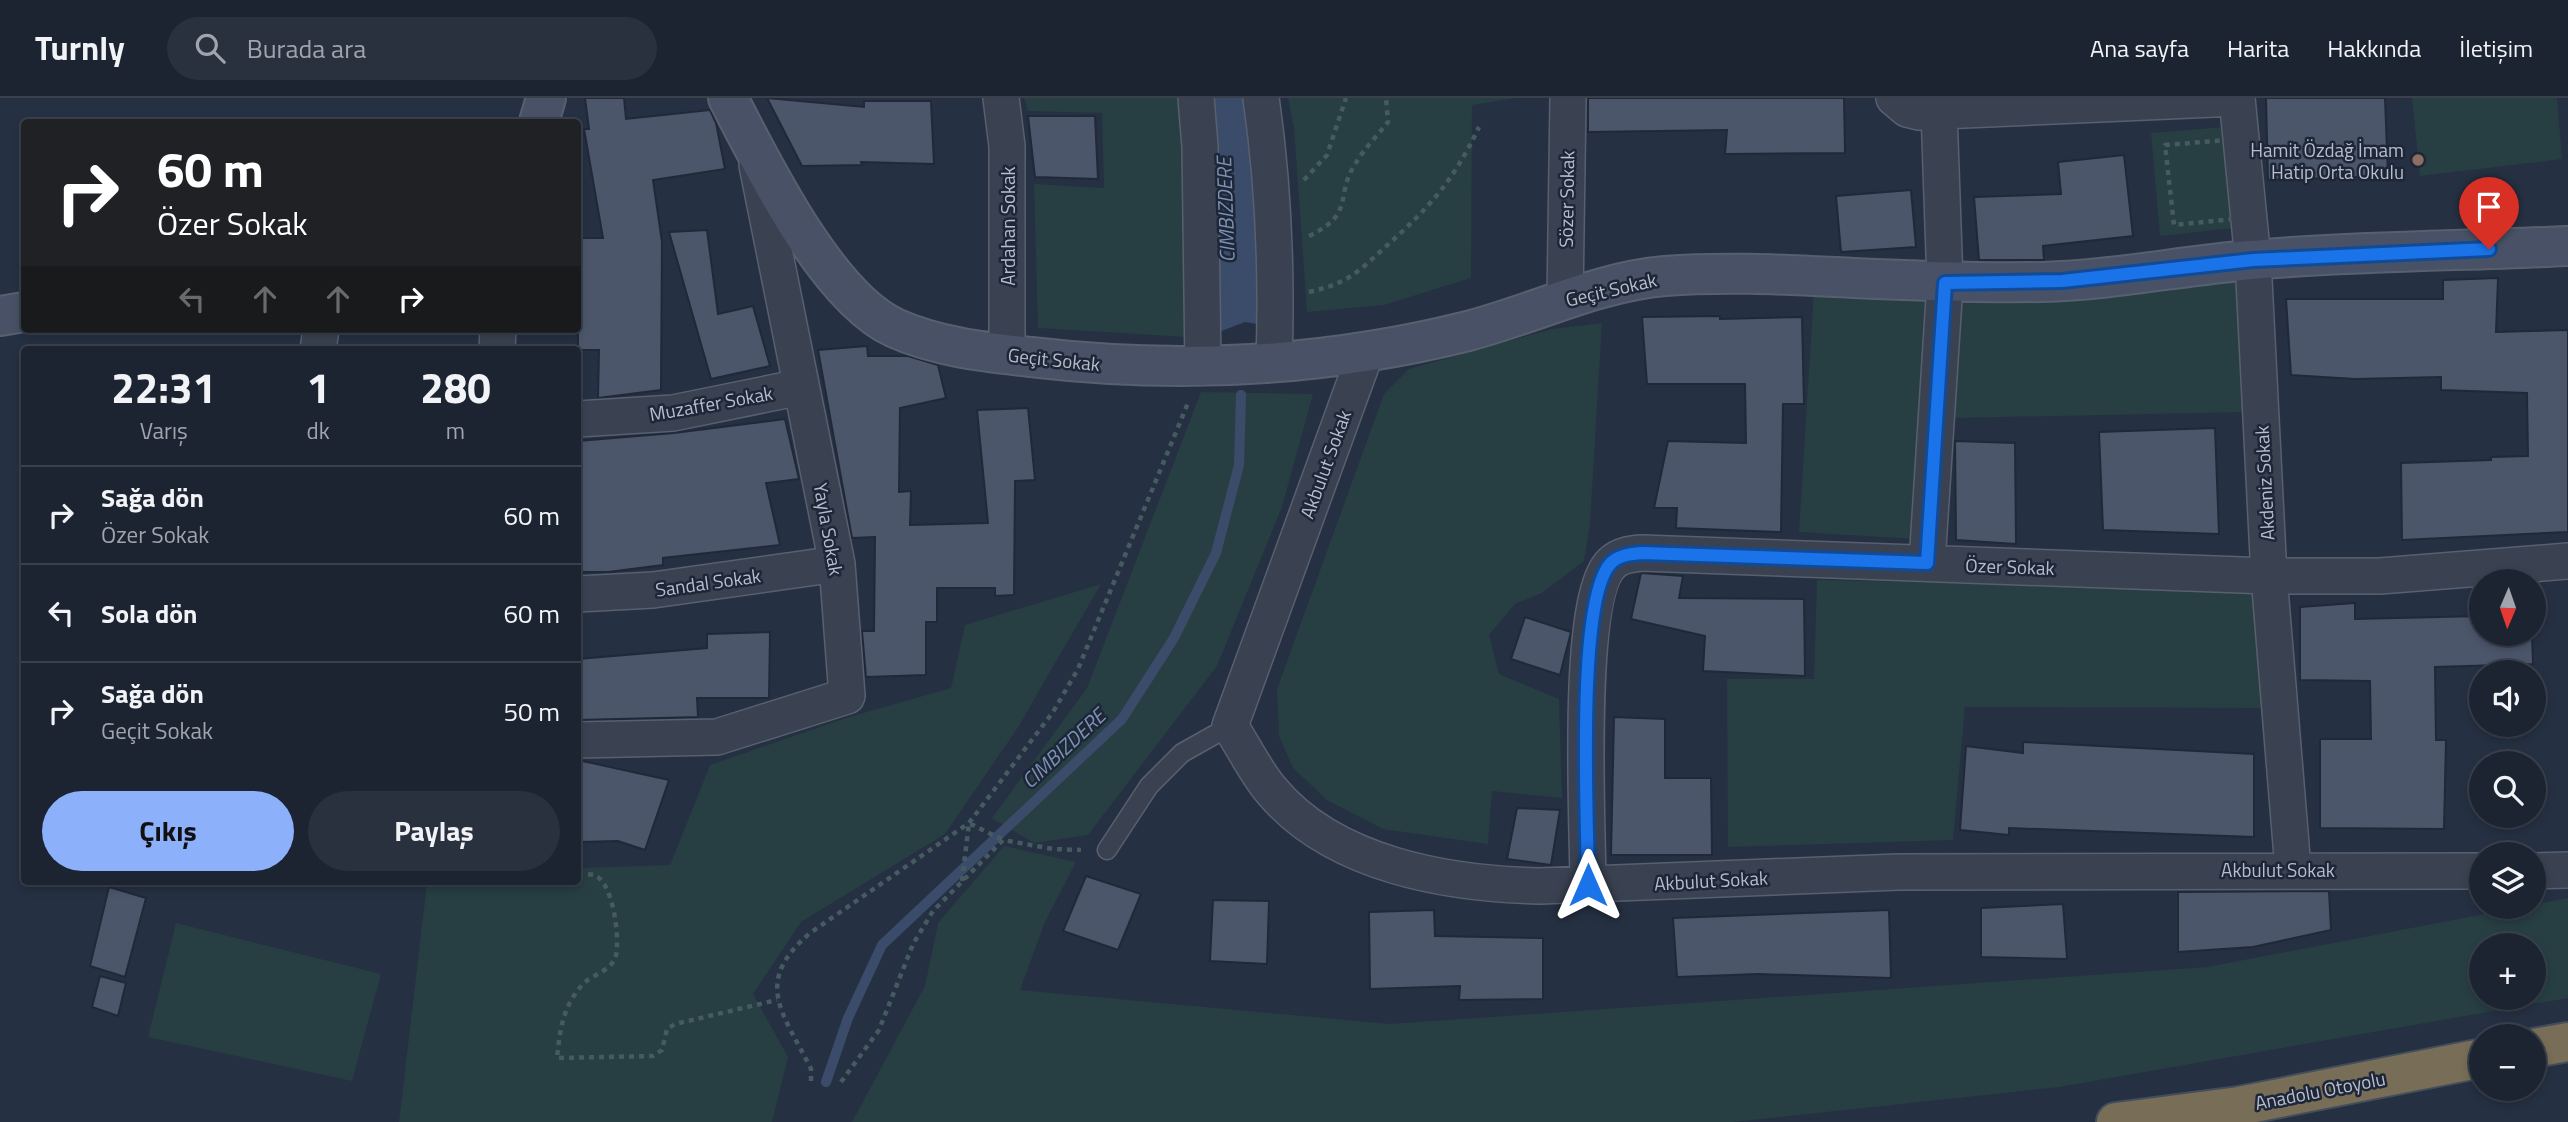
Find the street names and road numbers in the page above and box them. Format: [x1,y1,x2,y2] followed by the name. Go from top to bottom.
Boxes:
[1551,150,1581,248] street label: Sözer Sokak
[993,166,1022,286] street label: Ardahan Sokak
[1563,264,1659,314] street label: Geçit Sokak
[1006,340,1102,378] street label: Geçit Sokak
[647,378,775,428] street label: Muzaffer Sokak
[1292,406,1358,522] street label: Akbulut Sokak
[2247,425,2281,541] street label: Akdeniz Sokak
[807,480,851,578] street label: Yayla Sokak
[1965,550,2055,582] street label: Özer Sokak
[653,560,763,604] street label: Sandal Sokak
[2221,855,2335,884] street label: Akbulut Sokak
[1653,863,1769,897] street label: Akbulut Sokak
[2252,1063,2388,1117] street label: Anadolu Otoyolu

